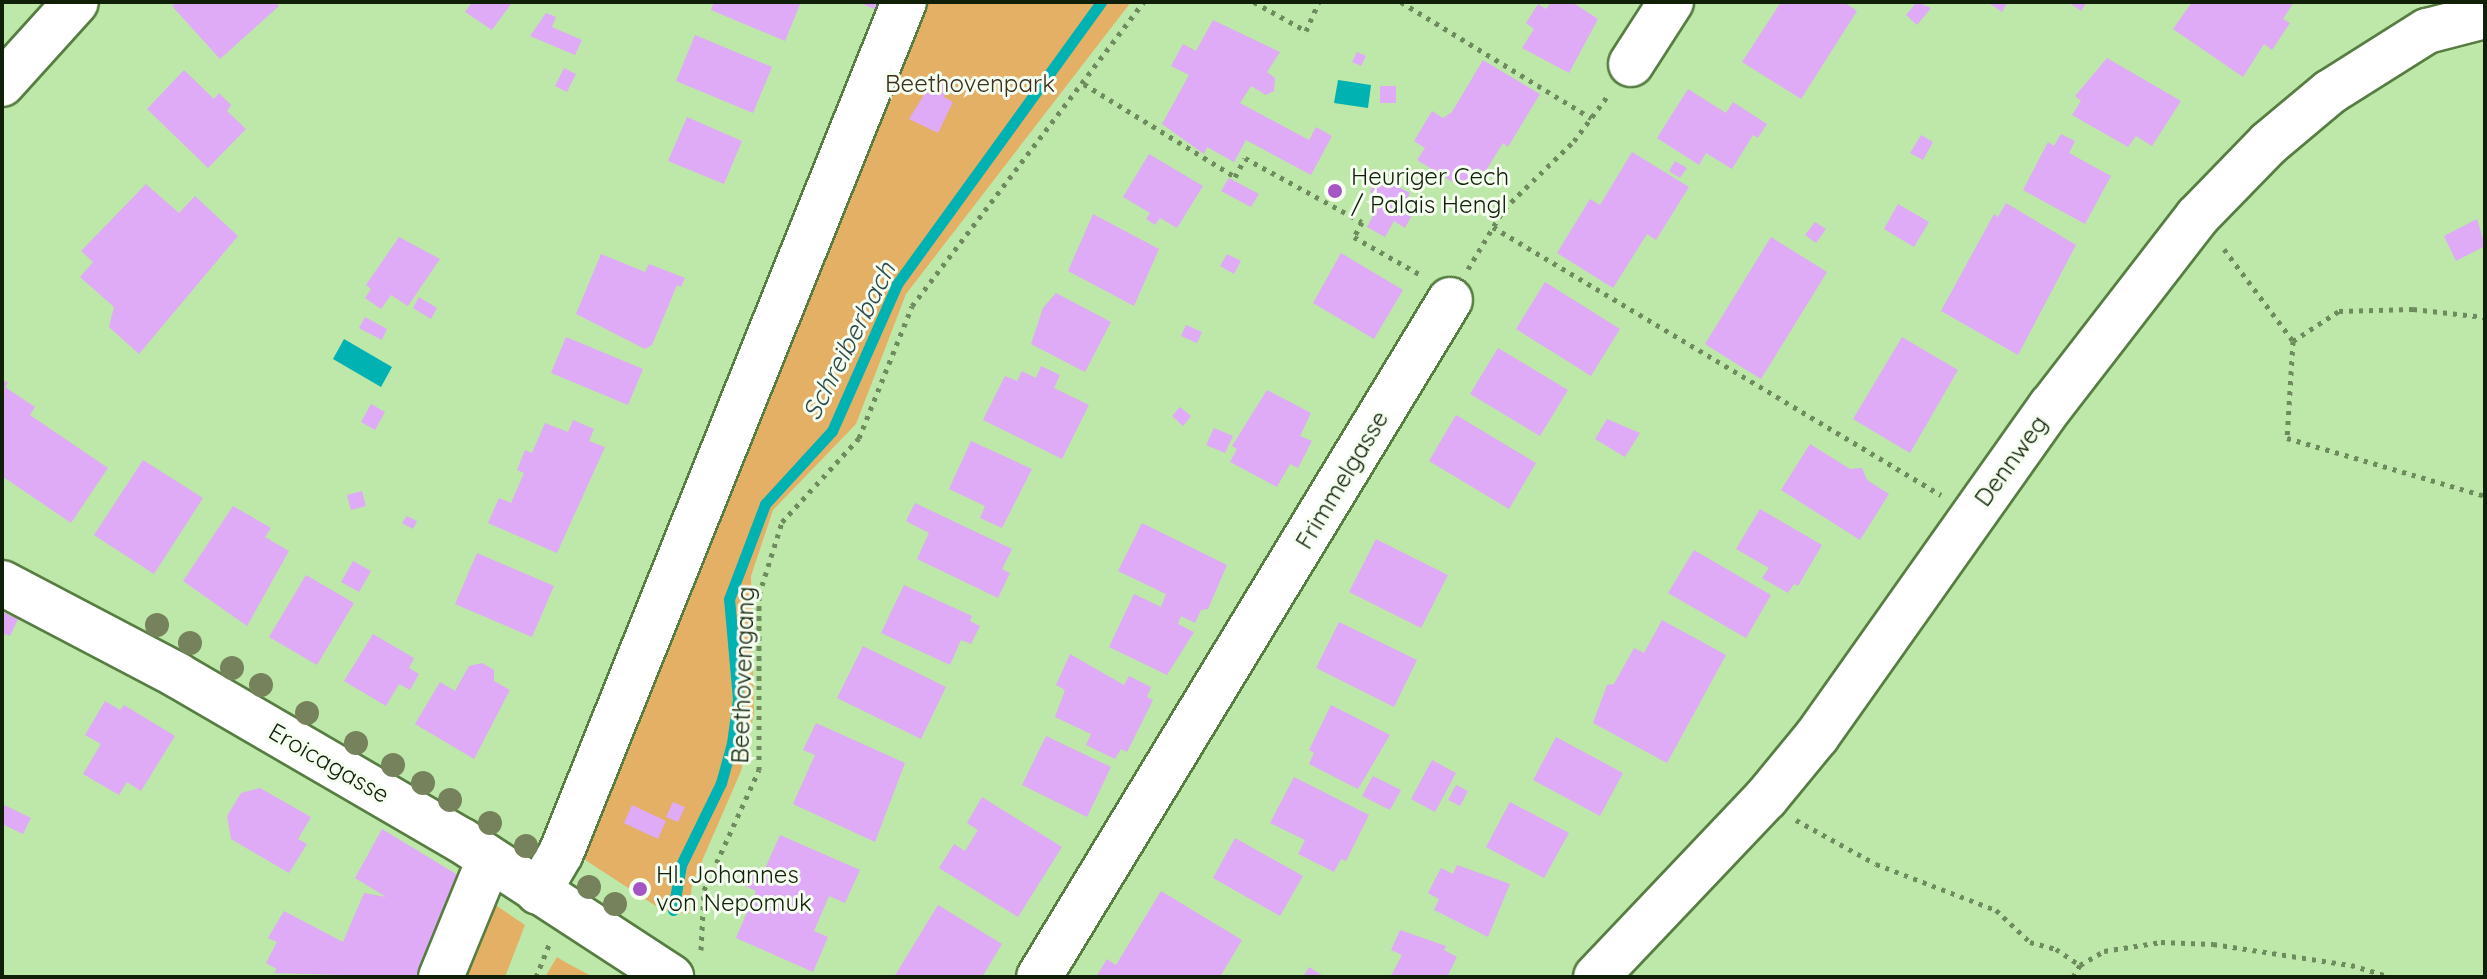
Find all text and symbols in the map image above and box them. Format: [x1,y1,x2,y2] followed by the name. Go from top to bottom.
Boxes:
[885,70,1055,98] park label: Beethovenpark
[1351,163,1509,219] place label: Heuriger Cech / Palais Hengl
[1326,182,1344,200] marker: Heuriger Cech / Palais Hengl
[796,257,902,425] water label: Schreiberbach
[1290,406,1394,554] street label: Frimmelgasse
[1968,410,2054,512] street label: Dennweg
[726,586,760,764] street label: Beethovengang
[264,717,394,809] street label: Eroicagasse
[656,861,812,917] place label: Hl. Johannes von Nepomuk
[631,880,649,898] marker: Hl. Johannes von Nepomuk

